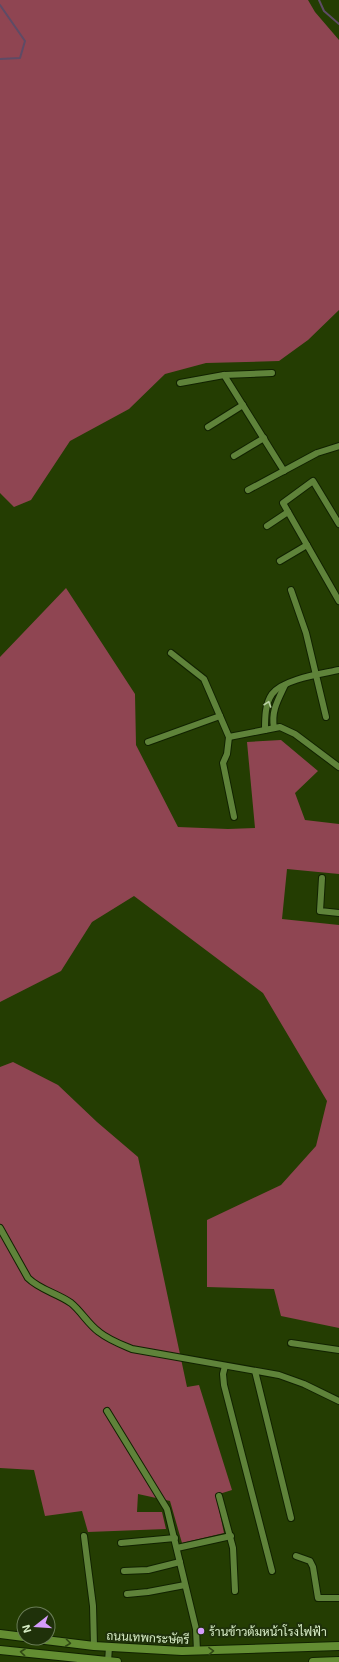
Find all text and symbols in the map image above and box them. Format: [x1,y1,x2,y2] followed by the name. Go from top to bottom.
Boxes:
[263,700,272,707] one-way arrow
[16,1606,56,1646] north arrow
[19,1623,33,1635] text: N
[209,1624,327,1638] place label: ร้านข้าวต้มหน้าโรงไฟฟ้า
[196,1626,206,1636] marker: ร้านข้าวต้มหน้าโรงไฟฟ้า
[106,1628,190,1646] street label: ถนนเทพกระษัตรี
[65,1638,71,1647] one-way arrow
[208,1646,214,1655] one-way arrow
[20,1648,26,1657] one-way arrow

